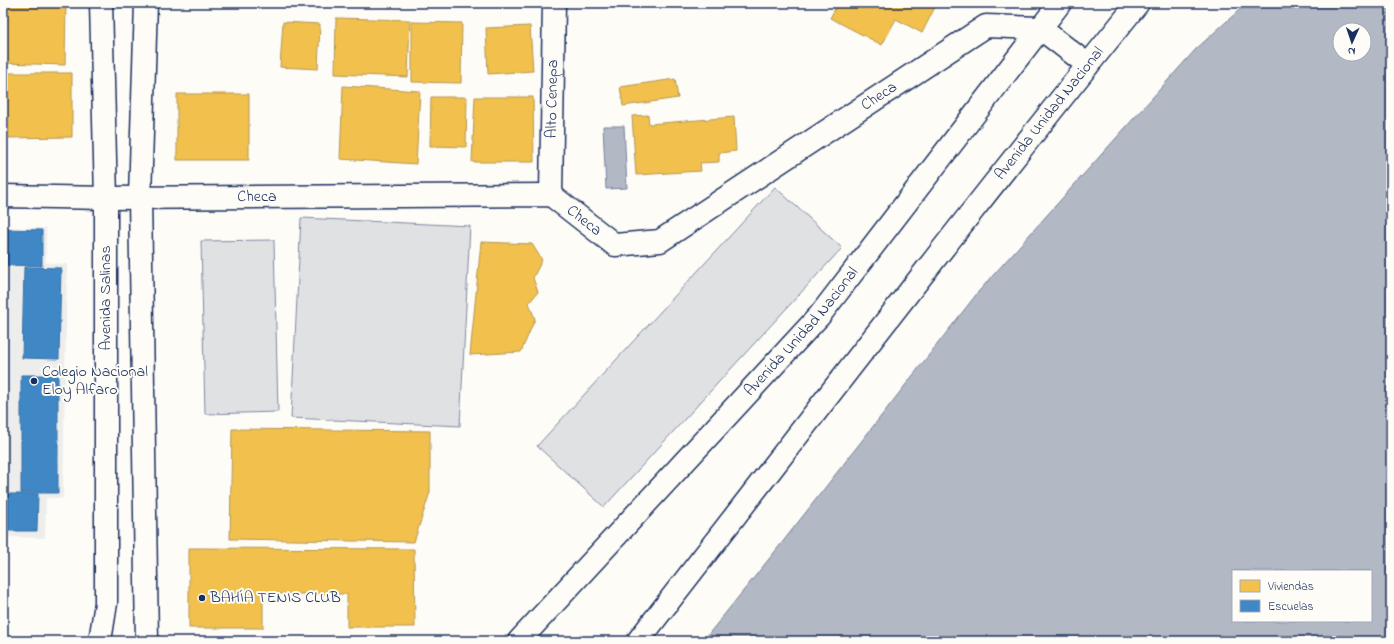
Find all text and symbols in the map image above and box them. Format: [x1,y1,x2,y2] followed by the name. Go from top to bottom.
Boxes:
[1332,22,1372,62] north arrow
[989,41,1110,185] street label: Avenida Unidad Nacional
[1347,43,1356,59] text: N
[540,59,565,139] street label: Alto Cenepa
[856,76,902,117] street label: Checa
[237,185,277,209] street label: Checa
[561,199,607,242] street label: Checa
[94,245,118,351] street label: Avenida Salinas
[739,262,865,402] street label: Avenida Unidad Nacional
[42,360,148,402] place label: Colegio Nacional Eloy Alfaro
[29,376,39,386] marker: Colegio Nacional Eloy Alfaro
[1232,570,1372,622] legend
[1267,578,1314,596] text: Viviendas
[209,586,341,610] place label: BAHÍA TENIS CLUB
[197,593,207,603] marker: BAHÍA TENIS CLUB
[1268,598,1314,616] text: Escuelas

